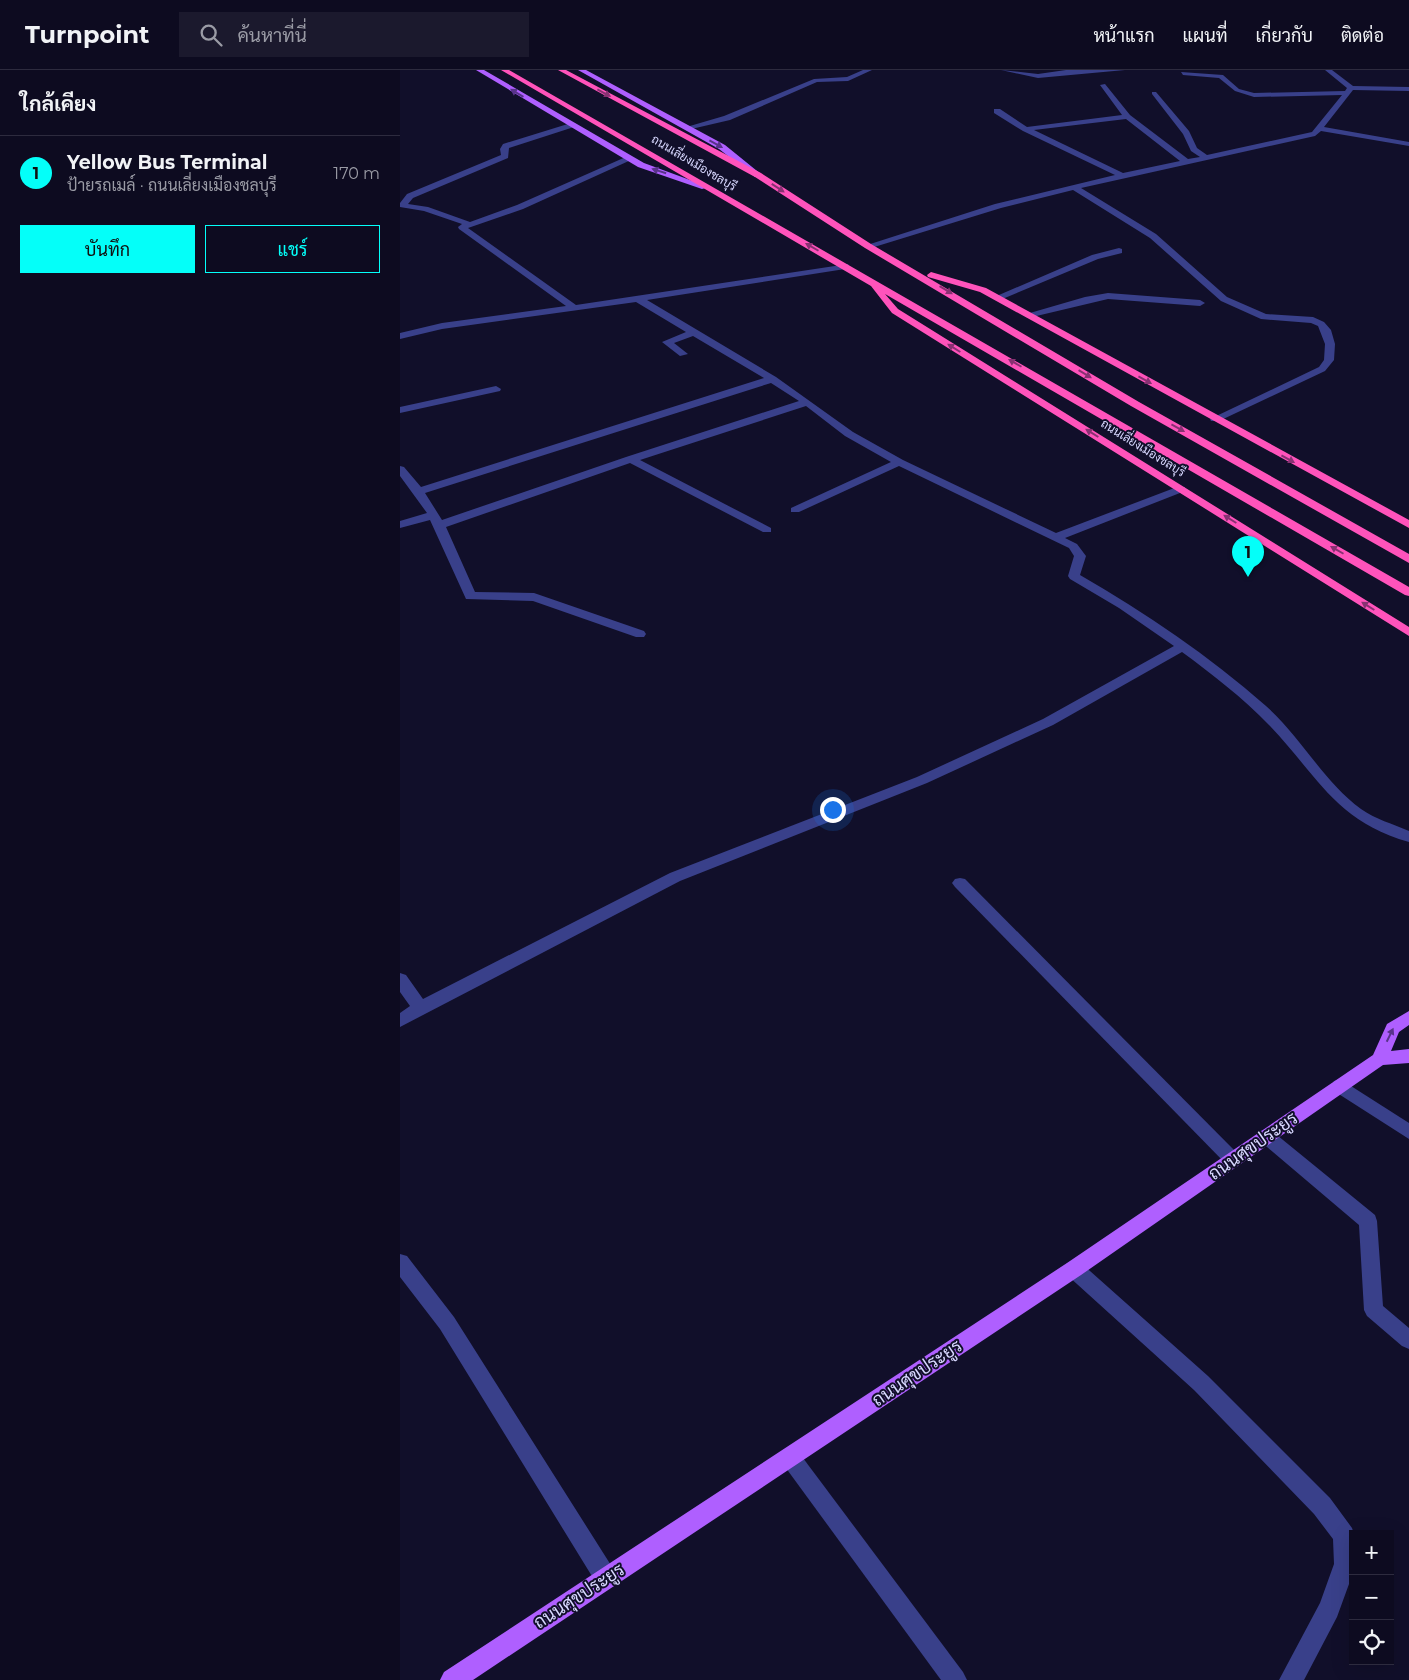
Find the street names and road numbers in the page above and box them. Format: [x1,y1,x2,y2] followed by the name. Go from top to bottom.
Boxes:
[648,129,741,196] street label: ถนนเลี่ยงเมืองชลบุรี
[1097,413,1190,481] street label: ถนนเลี่ยงเมืองชลบุรี
[1204,1107,1303,1186] street label: ถนนศุขประยูร
[868,1335,968,1413] street label: ถนนศุขประยูร
[529,1558,630,1635] street label: ถนนศุขประยูร

